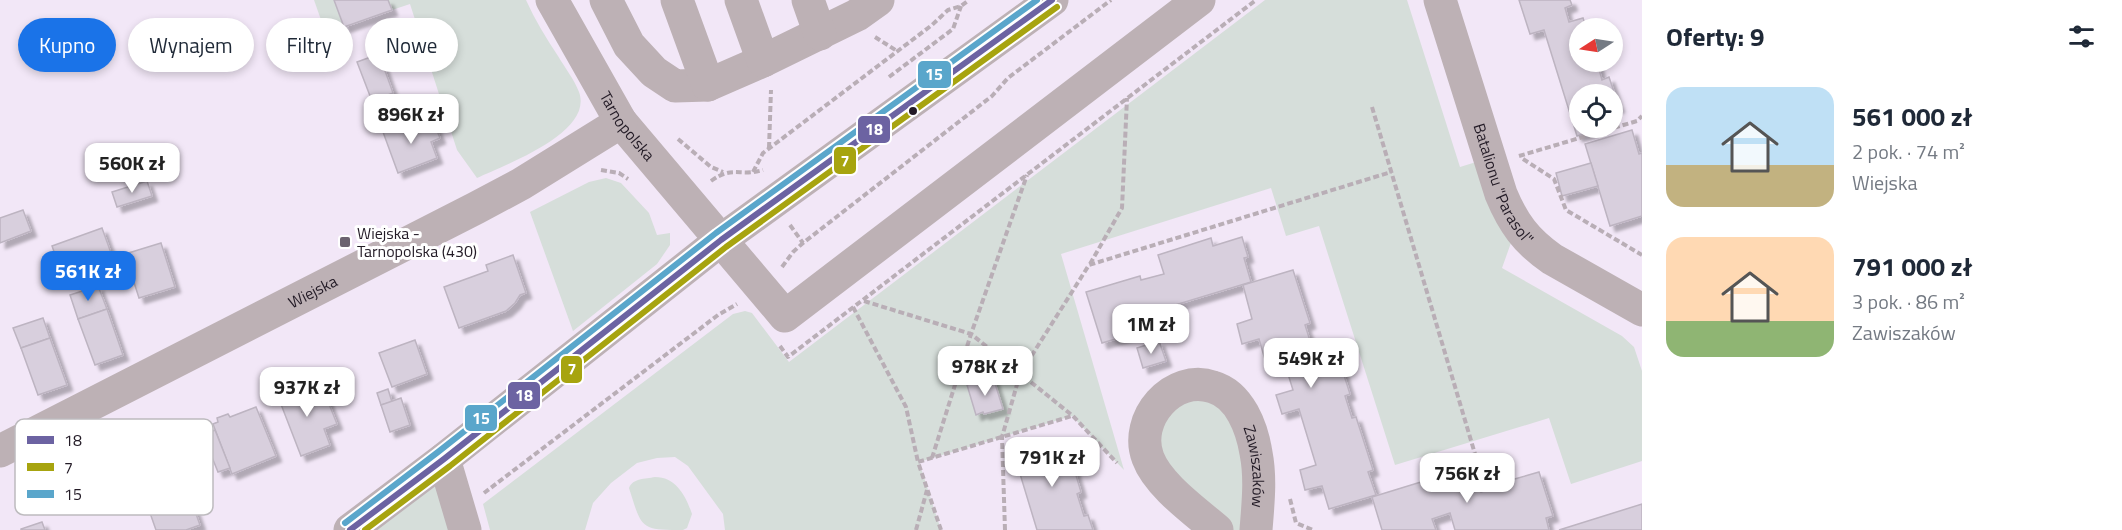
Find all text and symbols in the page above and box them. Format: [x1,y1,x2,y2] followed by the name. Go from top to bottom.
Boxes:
[1666,17,1764,56] text: Oferty: 9
[18,18,116,72] chip: Kupno
[128,18,254,72] chip: Wynajem
[266,18,353,72] chip: Filtry
[365,18,458,72] chip: Nowe
[1569,18,1623,72] north arrow
[1569,18,1623,138] map controls
[2065,20,2098,53] icon: filters
[917,60,952,89] line badge: 15
[925,62,943,86] text: 15
[1569,84,1623,138] button: locate
[594,87,661,166] street label: Tarnopolska
[356,94,466,145] pin: 896K zł
[1852,97,1973,136] text: 561 000 zł
[378,98,444,129] text: 896K zł
[907,105,919,117] unlabelled marker
[1714,111,1786,183] icon: home
[857,115,891,144] line badge: 18
[865,117,883,141] text: 18
[1467,120,1540,250] street label: Batalionu "Parasol"
[1852,136,1965,167] text: 2 pok. · 74 m²
[77,143,187,194] pin: 560K zł
[833,146,857,175] line badge: 7
[99,147,165,178] text: 560K zł
[841,149,849,173] text: 7
[1852,167,1917,198] text: Wiejska
[357,221,477,263] place label: Wiejska - Tarnopolska (430)
[338,235,352,249] marker: Wiejska - Tarnopolska (430)
[1852,247,1973,286] text: 791 000 zł
[33,251,143,302] pin: 561K zł
[55,255,121,286] text: 561K zł
[1714,261,1786,333] icon: home
[284,269,341,314] street label: Wiejska
[1852,286,1965,317] text: 3 pok. · 86 m²
[1109,304,1193,355] pin: 1M zł
[1126,308,1176,339] text: 1M zł
[1852,317,1956,348] text: Zawiszaków
[1256,338,1366,389] pin: 549K zł
[1278,342,1344,373] text: 549K zł
[930,346,1040,397] pin: 978K zł
[952,350,1018,381] text: 978K zł
[560,355,583,384] line badge: 7
[568,357,576,381] text: 7
[252,367,362,418] pin: 937K zł
[274,371,340,402] text: 937K zł
[507,381,541,410] line badge: 18
[515,383,533,407] text: 18
[464,404,498,432] line badge: 15
[472,406,490,430] text: 15
[15,419,213,515] legend
[1237,422,1271,508] street label: Zawiszaków
[64,428,82,452] text: 18
[997,437,1107,488] pin: 791K zł
[1019,441,1085,472] text: 791K zł
[1412,453,1522,504] pin: 756K zł
[64,455,73,479] text: 7
[1434,457,1500,488] text: 756K zł
[64,482,82,506] text: 15

